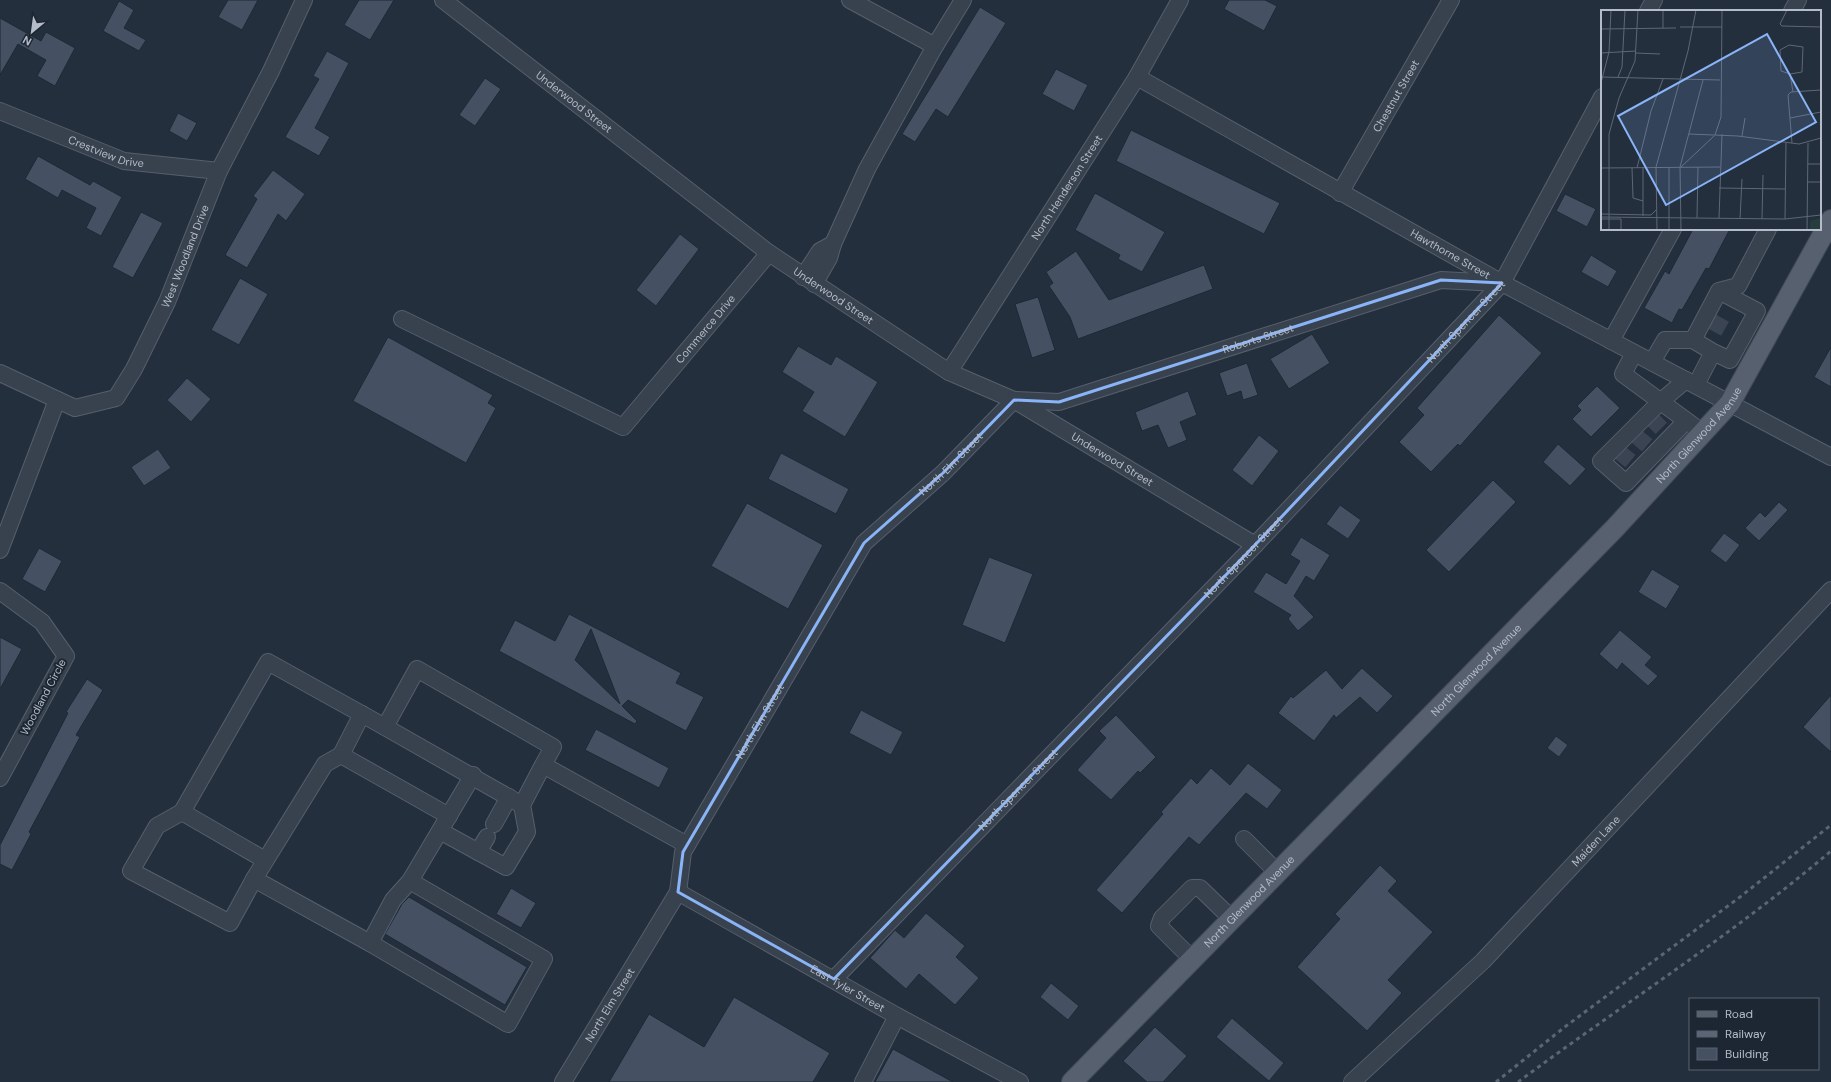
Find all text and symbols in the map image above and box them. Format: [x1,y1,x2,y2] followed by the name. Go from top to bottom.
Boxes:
[1601,10,1821,230] inset map
[12,12,52,52] north arrow
[20,33,34,49] text: N
[1370,57,1422,135] street label: Chestnut Street
[533,68,615,136] street label: Underwood Street
[66,132,145,170] street label: Crestview Drive
[1028,132,1105,242] street label: North Henderson Street
[158,203,212,310] street label: West Woodland Drive
[1408,226,1493,282] street label: Hawthorne Street
[791,264,876,327] street label: Underwood Street
[1424,277,1508,366] street label: North Spencer Street
[672,292,738,366] street label: Commerce Drive
[1221,321,1295,356] street label: Roberts Street
[1653,385,1744,486] street label: North Glenwood Avenue
[916,429,986,498] street label: North Elm Street
[1069,429,1156,489] street label: Underwood Street
[1201,513,1286,601] street label: North Spencer Street
[1428,621,1524,719] street label: North Glenwood Avenue
[17,657,69,737] street label: Woodland Circle
[732,681,787,761] street label: North Elm Street
[975,746,1061,833] street label: North Spencer Street
[1568,813,1623,869] street label: Maiden Lane
[1201,852,1297,950] street label: North Glenwood Avenue
[808,961,887,1015] street label: East Tyler Street
[582,965,637,1045] street label: North Elm Street
[1689,998,1819,1070] legend
[1725,1006,1753,1022] text: Road
[1725,1026,1766,1042] text: Railway
[1725,1046,1769,1062] text: Building

